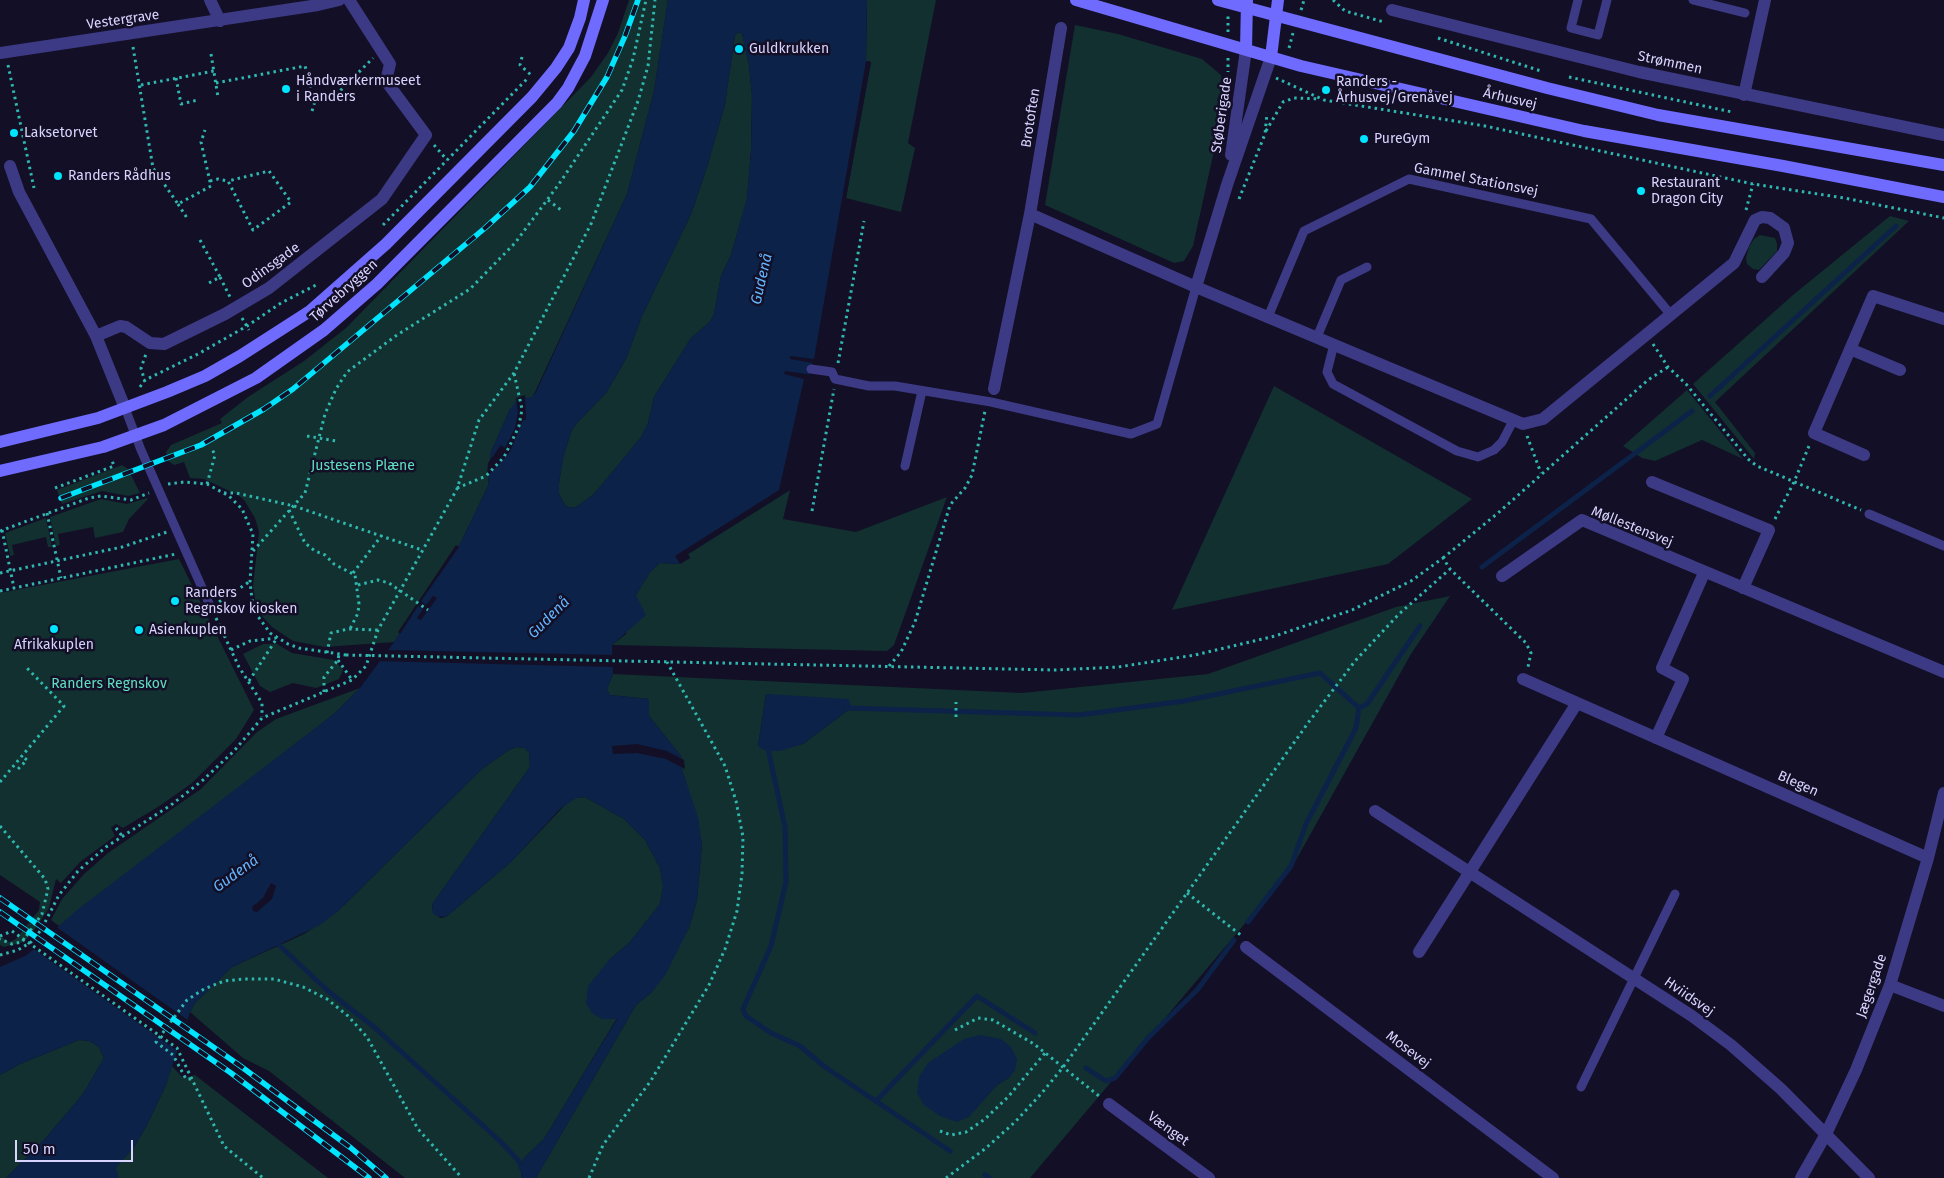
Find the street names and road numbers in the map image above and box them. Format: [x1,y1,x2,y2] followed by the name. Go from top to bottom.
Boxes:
[86,7,160,33] street label: Vestergrave
[1636,48,1704,78] street label: Strømmen
[1208,76,1236,154] street label: Støberigade
[1482,85,1538,113] street label: Århusvej
[1018,87,1044,149] street label: Brotoften
[1412,160,1540,200] street label: Gammel Stationsvej
[239,239,303,293] street label: Odinsgade
[307,256,381,326] street label: Tørvebryggen
[1589,503,1675,551] street label: Møllestensvej
[1775,768,1821,800] street label: Blegen
[1853,952,1891,1020] street label: Jægergade
[1661,974,1717,1020] street label: Hviidsvej
[1382,1028,1434,1072] street label: Mosevej
[1144,1108,1192,1150] street label: Vænget

